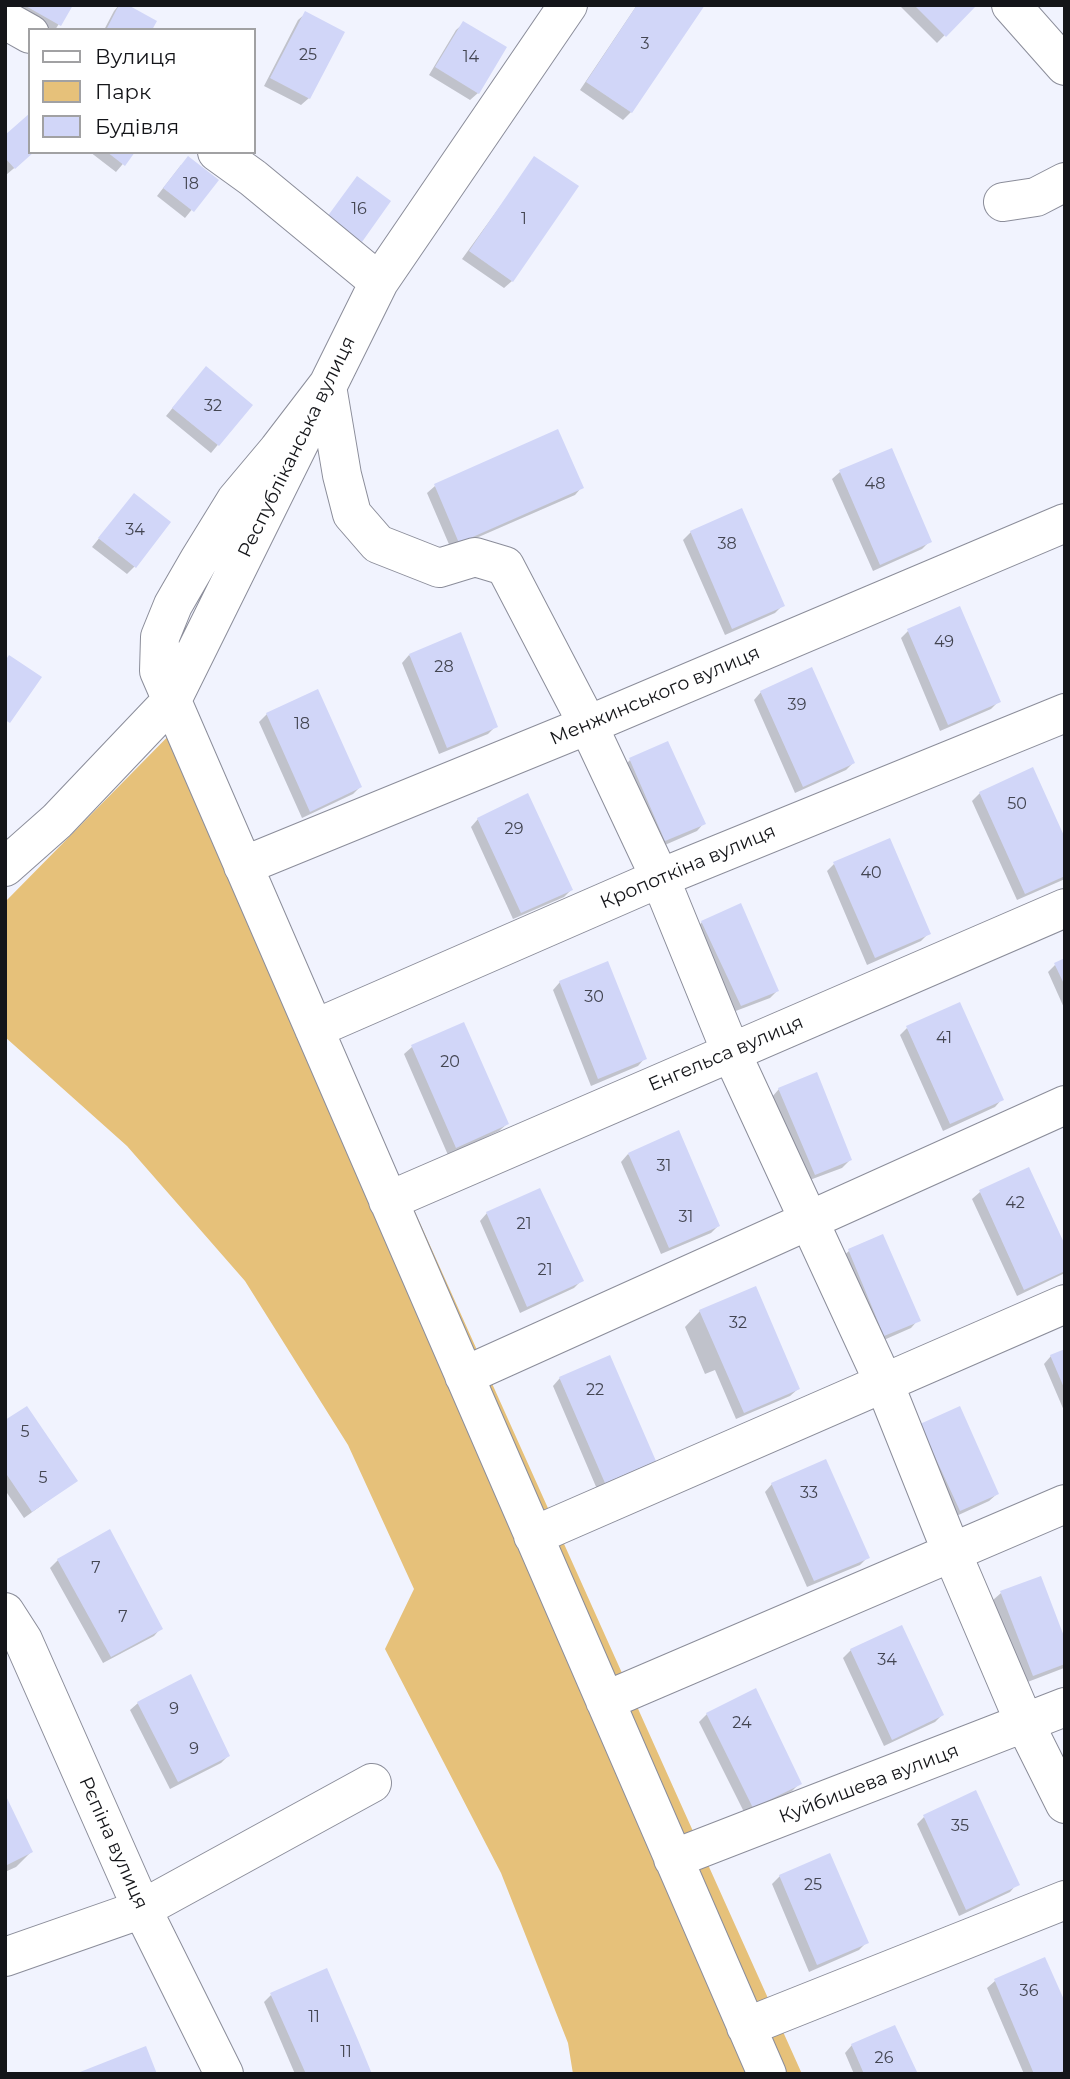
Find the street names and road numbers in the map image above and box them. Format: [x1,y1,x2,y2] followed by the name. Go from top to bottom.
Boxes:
[234,333,360,561] street label: Республіканська вулиця
[547,641,763,751] street label: Менжинського вулиця
[597,820,779,914] street label: Кропоткіна вулиця
[645,1011,807,1097] street label: Енгельса вулиця
[776,1739,962,1829] street label: Куйбишева вулиця
[74,1773,152,1913] street label: Рєпіна вулиця

